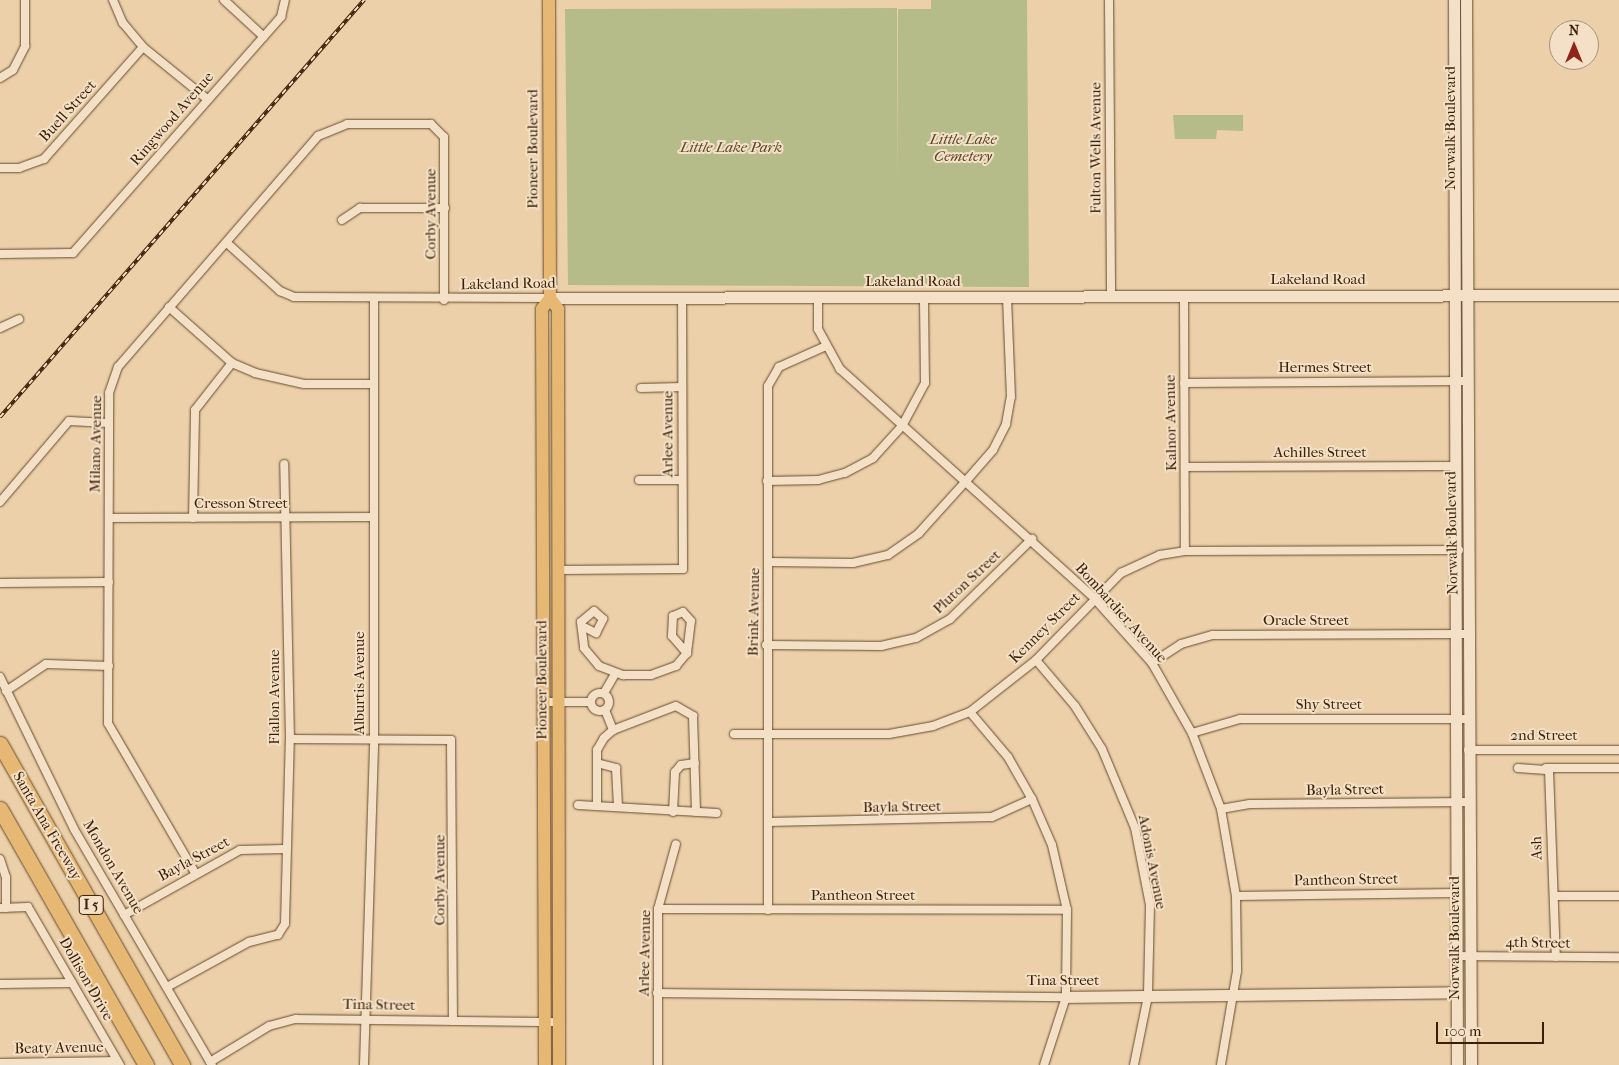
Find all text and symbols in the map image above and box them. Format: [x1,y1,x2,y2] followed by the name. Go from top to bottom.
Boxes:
[1549,20,1599,70] north arrow
[1569,22,1579,39] text: N
[1442,66,1460,190] street label: Norwalk Boulevard
[126,68,218,170] street label: Ringwood Avenue
[36,77,100,145] street label: Buell Street
[1087,82,1105,214] street label: Fulton Wells Avenue
[524,89,542,209] street label: Pioneer Boulevard
[929,130,997,165] park label: Little Lake Cemetery
[680,139,782,157] park label: Little Lake Park
[422,168,440,260] street label: Corby Avenue
[1270,271,1366,289] street label: Lakeland Road
[865,273,961,291] street label: Lakeland Road
[460,274,556,294] street label: Lakeland Road
[1278,359,1372,377] street label: Hermes Street
[1161,375,1181,471] street label: Kalnor Avenue
[659,391,677,477] street label: Arlee Avenue
[86,395,106,493] street label: Milano Avenue
[1273,444,1367,462] street label: Achilles Street
[1442,471,1462,595] street label: Norwalk Boulevard
[194,495,288,513] street label: Cresson Street
[929,546,1005,618] street label: Pluton Street
[1071,559,1171,667] street label: Bombardier Avenue
[744,568,764,656] street label: Brink Avenue
[1006,589,1084,667] street label: Kenney Street
[1263,612,1349,630] street label: Oracle Street
[533,620,551,740] street label: Pioneer Boulevard
[351,631,369,735] street label: Alburtis Avenue
[266,649,284,745] street label: Flallon Avenue
[1296,696,1362,714] street label: Shy Street
[1510,727,1578,745] street label: 2nd Street
[9,769,85,883] street label: Santa Ana Freeway
[1306,780,1384,800] street label: Bayla Street
[863,797,941,817] street label: Bayla Street
[1134,813,1170,911] street label: Adonis Avenue
[79,817,147,917] street label: Mondon Avenue
[155,833,233,885] street label: Bayla Street
[431,834,449,926] street label: Corby Avenue
[1528,836,1546,860] street label: Ash
[1294,870,1398,890] street label: Pantheon Street
[1446,876,1464,1000] street label: Norwalk Boulevard
[811,887,915,905] street label: Pantheon Street
[78,894,104,916] road number: I 5
[635,910,655,996] street label: Arlee Avenue
[1505,933,1571,953] street label: 4th Street
[55,934,117,1024] street label: Dollison Drive
[1027,972,1099,990] street label: Tina Street
[342,995,416,1015] street label: Tina Street
[1439,1012,1546,1044] scale bar
[1444,1022,1482,1040] text: 100 m
[14,1038,104,1058] street label: Beaty Avenue

